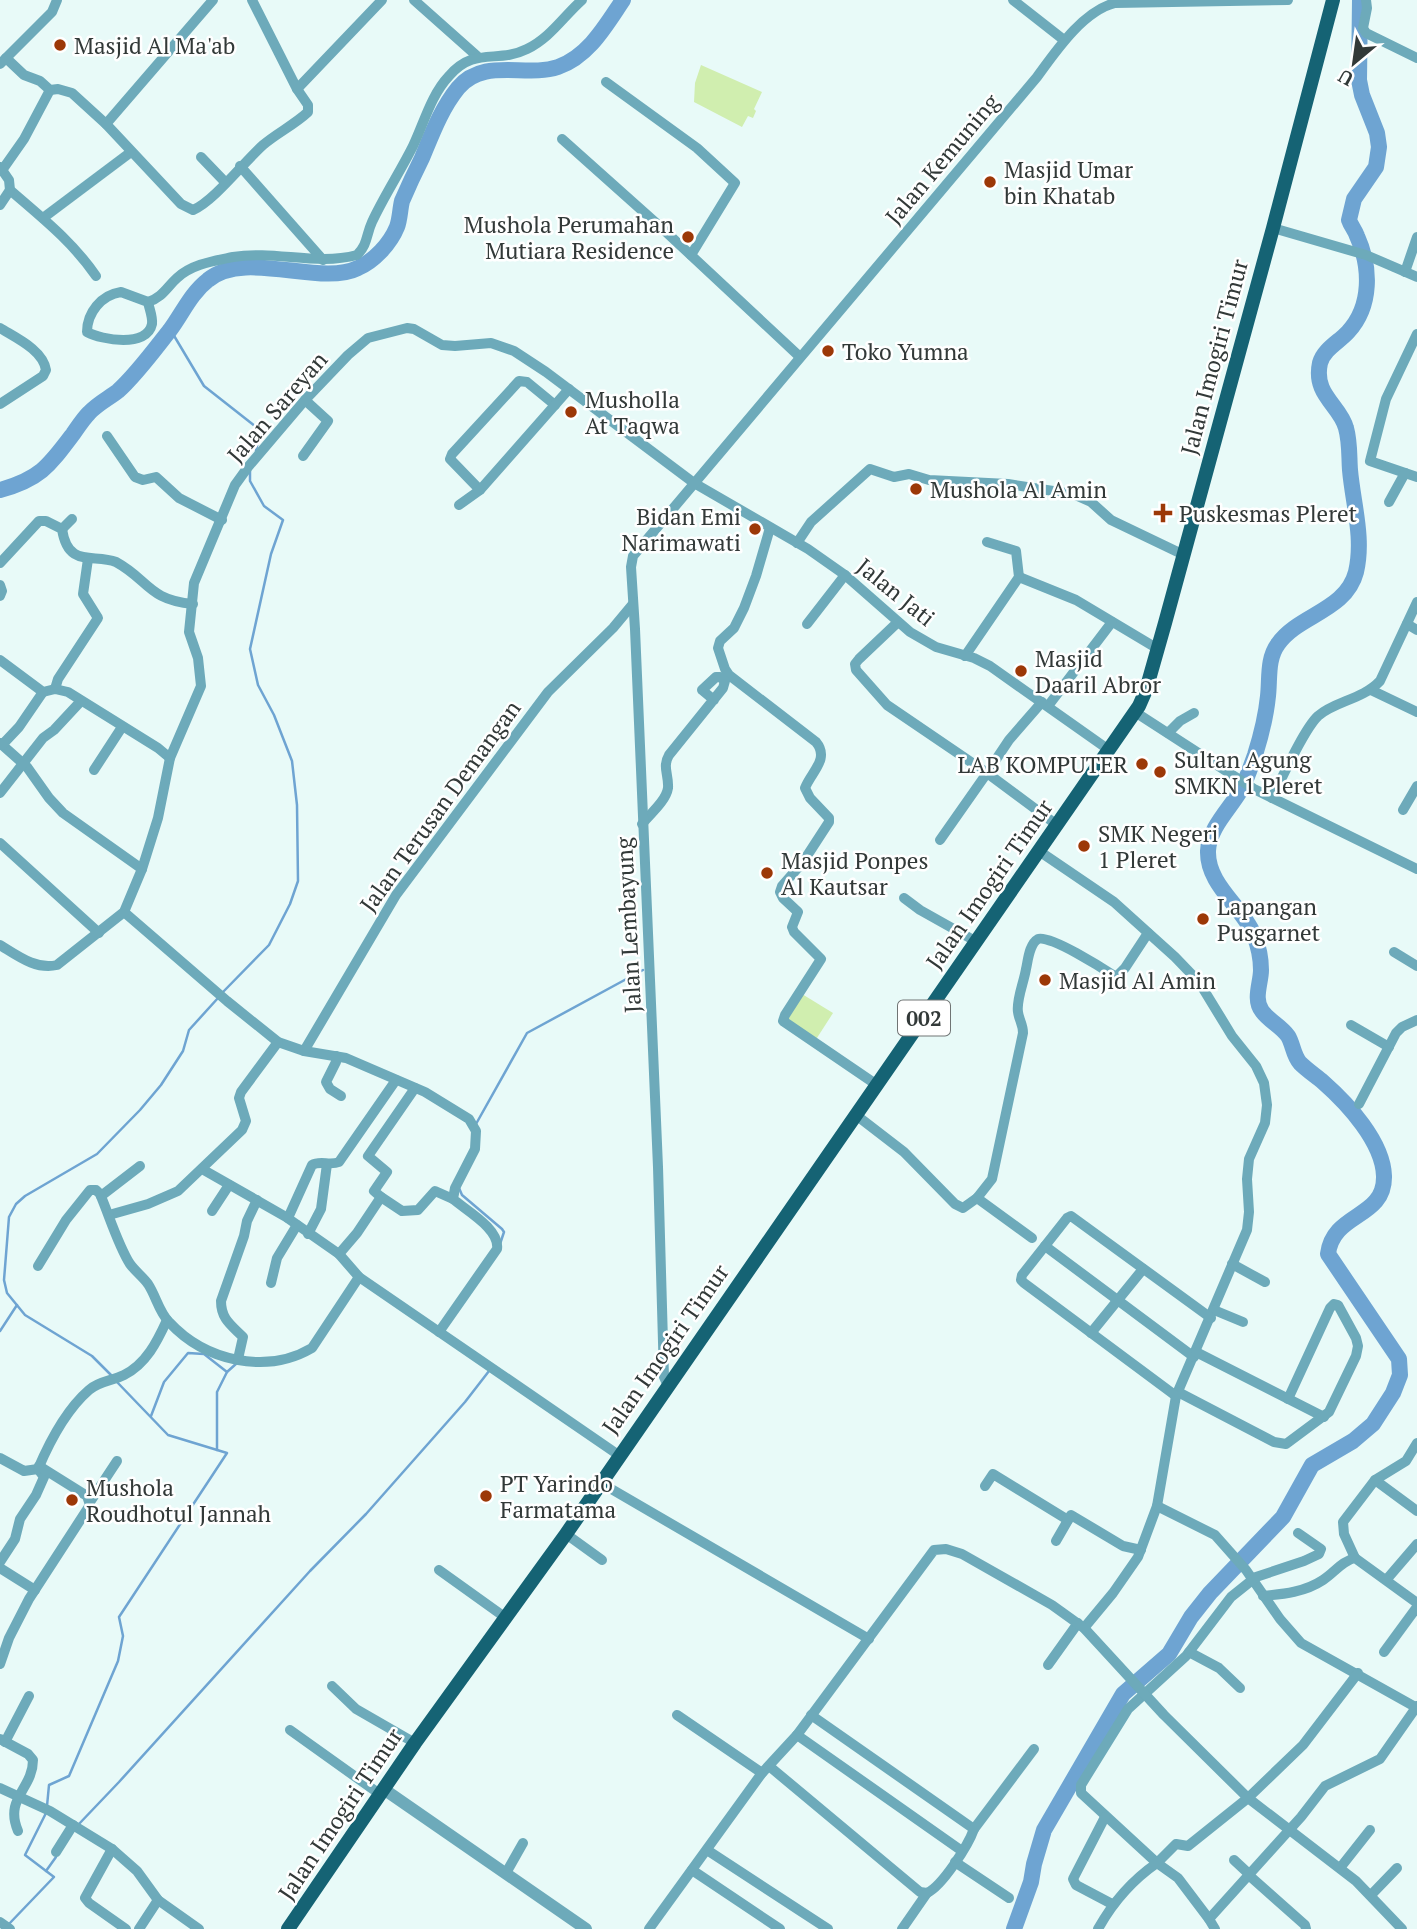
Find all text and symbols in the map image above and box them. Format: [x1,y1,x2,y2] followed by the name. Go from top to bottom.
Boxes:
[1319,28,1389,98] north arrow
[74,30,235,61] place label: Masjid Al Ma'ab
[52,37,68,53] marker: Masjid Al Ma'ab
[1333,64,1358,93] text: U
[878,86,1007,231] street label: Jalan Kemuning
[1004,154,1133,211] place label: Masjid Umar bin Khatab
[982,174,998,190] marker: Masjid Umar bin Khatab
[464,209,674,266] place label: Mushola Perumahan Mutiara Residence
[680,229,696,245] marker: Mushola Perumahan Mutiara Residence
[1173,256,1255,458] street label: Jalan Imogiri Timur
[842,336,969,367] place label: Toko Yumna
[820,343,836,359] marker: Toko Yumna
[220,344,334,469] street label: Jalan Sareyan
[585,384,680,441] place label: Musholla At Taqwa
[563,404,579,420] marker: Musholla At Taqwa
[930,474,1107,505] place label: Mushola Al Amin
[908,481,924,497] marker: Mushola Al Amin
[1179,498,1358,529] place label: Puskesmas Pleret
[622,501,741,558] place label: Bidan Emi Narimawati
[1153,503,1173,523] marker: Puskesmas Pleret
[747,521,763,537] marker: Bidan Emi Narimawati
[850,551,942,633] street label: Jalan Jati
[1035,643,1161,700] place label: Masjid Daaril Abror
[1013,663,1029,679] marker: Masjid Daaril Abror
[353,694,528,918] street label: Jalan Terusan Demangan
[1174,744,1323,801] place label: Sultan Agung SMKN 1 Pleret
[957,749,1128,780] place label: LAB KOMPUTER
[1134,756,1150,772] marker: LAB KOMPUTER
[1152,764,1168,780] marker: Sultan Agung SMKN 1 Pleret
[919,793,1060,975] street label: Jalan Imogiri Timur
[1098,818,1219,875] place label: SMK Negeri 1 Pleret
[608,835,648,1014] street label: Jalan Lembayung
[1076,838,1092,854] marker: SMK Negeri 1 Pleret
[781,845,928,902] place label: Masjid Ponpes Al Kautsar
[759,865,775,881] marker: Masjid Ponpes Al Kautsar
[1217,891,1321,948] place label: Lapangan Pusgarnet
[1195,911,1211,927] marker: Lapangan Pusgarnet
[1059,965,1216,996] place label: Masjid Al Amin
[1037,972,1053,988] marker: Masjid Al Amin
[898,1000,950,1036] road number: 002
[595,1258,736,1440] street label: Jalan Imogiri Timur
[500,1468,616,1525] place label: PT Yarindo Farmatama
[86,1472,272,1529] place label: Mushola Roudhotul Jannah
[478,1488,494,1504] marker: PT Yarindo Farmatama
[64,1492,80,1508] marker: Mushola Roudhotul Jannah
[271,1722,409,1906] street label: Jalan Imogiri Timur

